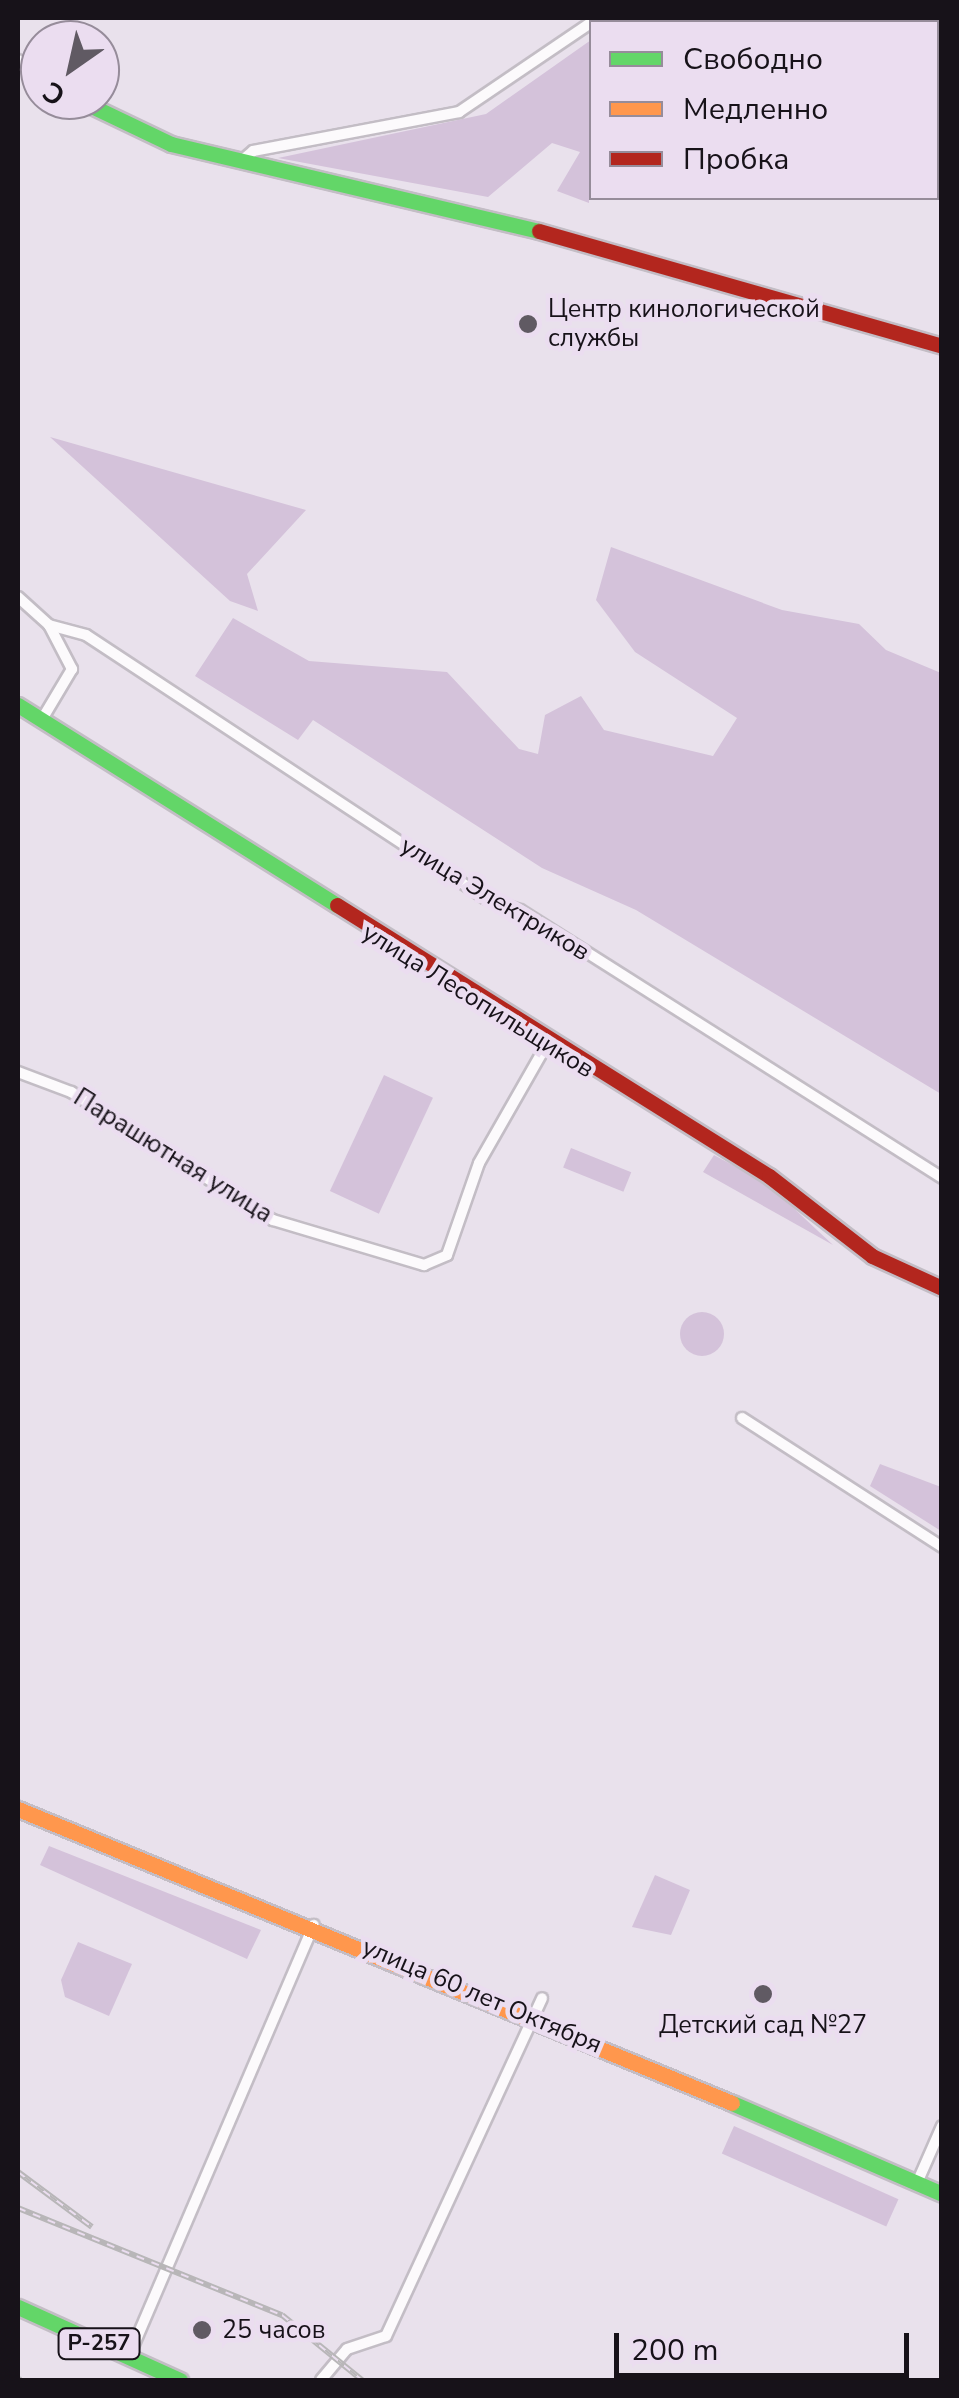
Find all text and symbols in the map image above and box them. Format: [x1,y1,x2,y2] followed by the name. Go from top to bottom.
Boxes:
[20,20,120,120] north arrow
[589,20,939,200] legend
[683,39,823,80] text: Свободно
[36,72,73,114] text: С
[683,89,828,130] text: Медленно
[683,139,789,180] text: Пробка
[548,295,820,354] place label: Центр кинологической службы
[517,313,539,335] marker: Центр кинологической службы
[395,831,595,967] street label: улица Электриков
[357,917,599,1085] street label: улица Лесопильщиков
[68,1083,278,1229] street label: Парашютная улица
[358,1932,606,2060] street label: улица 60 лет Октября
[752,1983,774,2005] marker: Детский сад №27
[659,2010,867,2040] place label: Детский сад №27
[619,2313,914,2375] scale bar
[222,2315,325,2345] place label: 25 часов
[191,2319,213,2341] marker: 25 часов
[56,2327,142,2361] road number: Р-257
[631,2330,718,2371] text: 200 m

